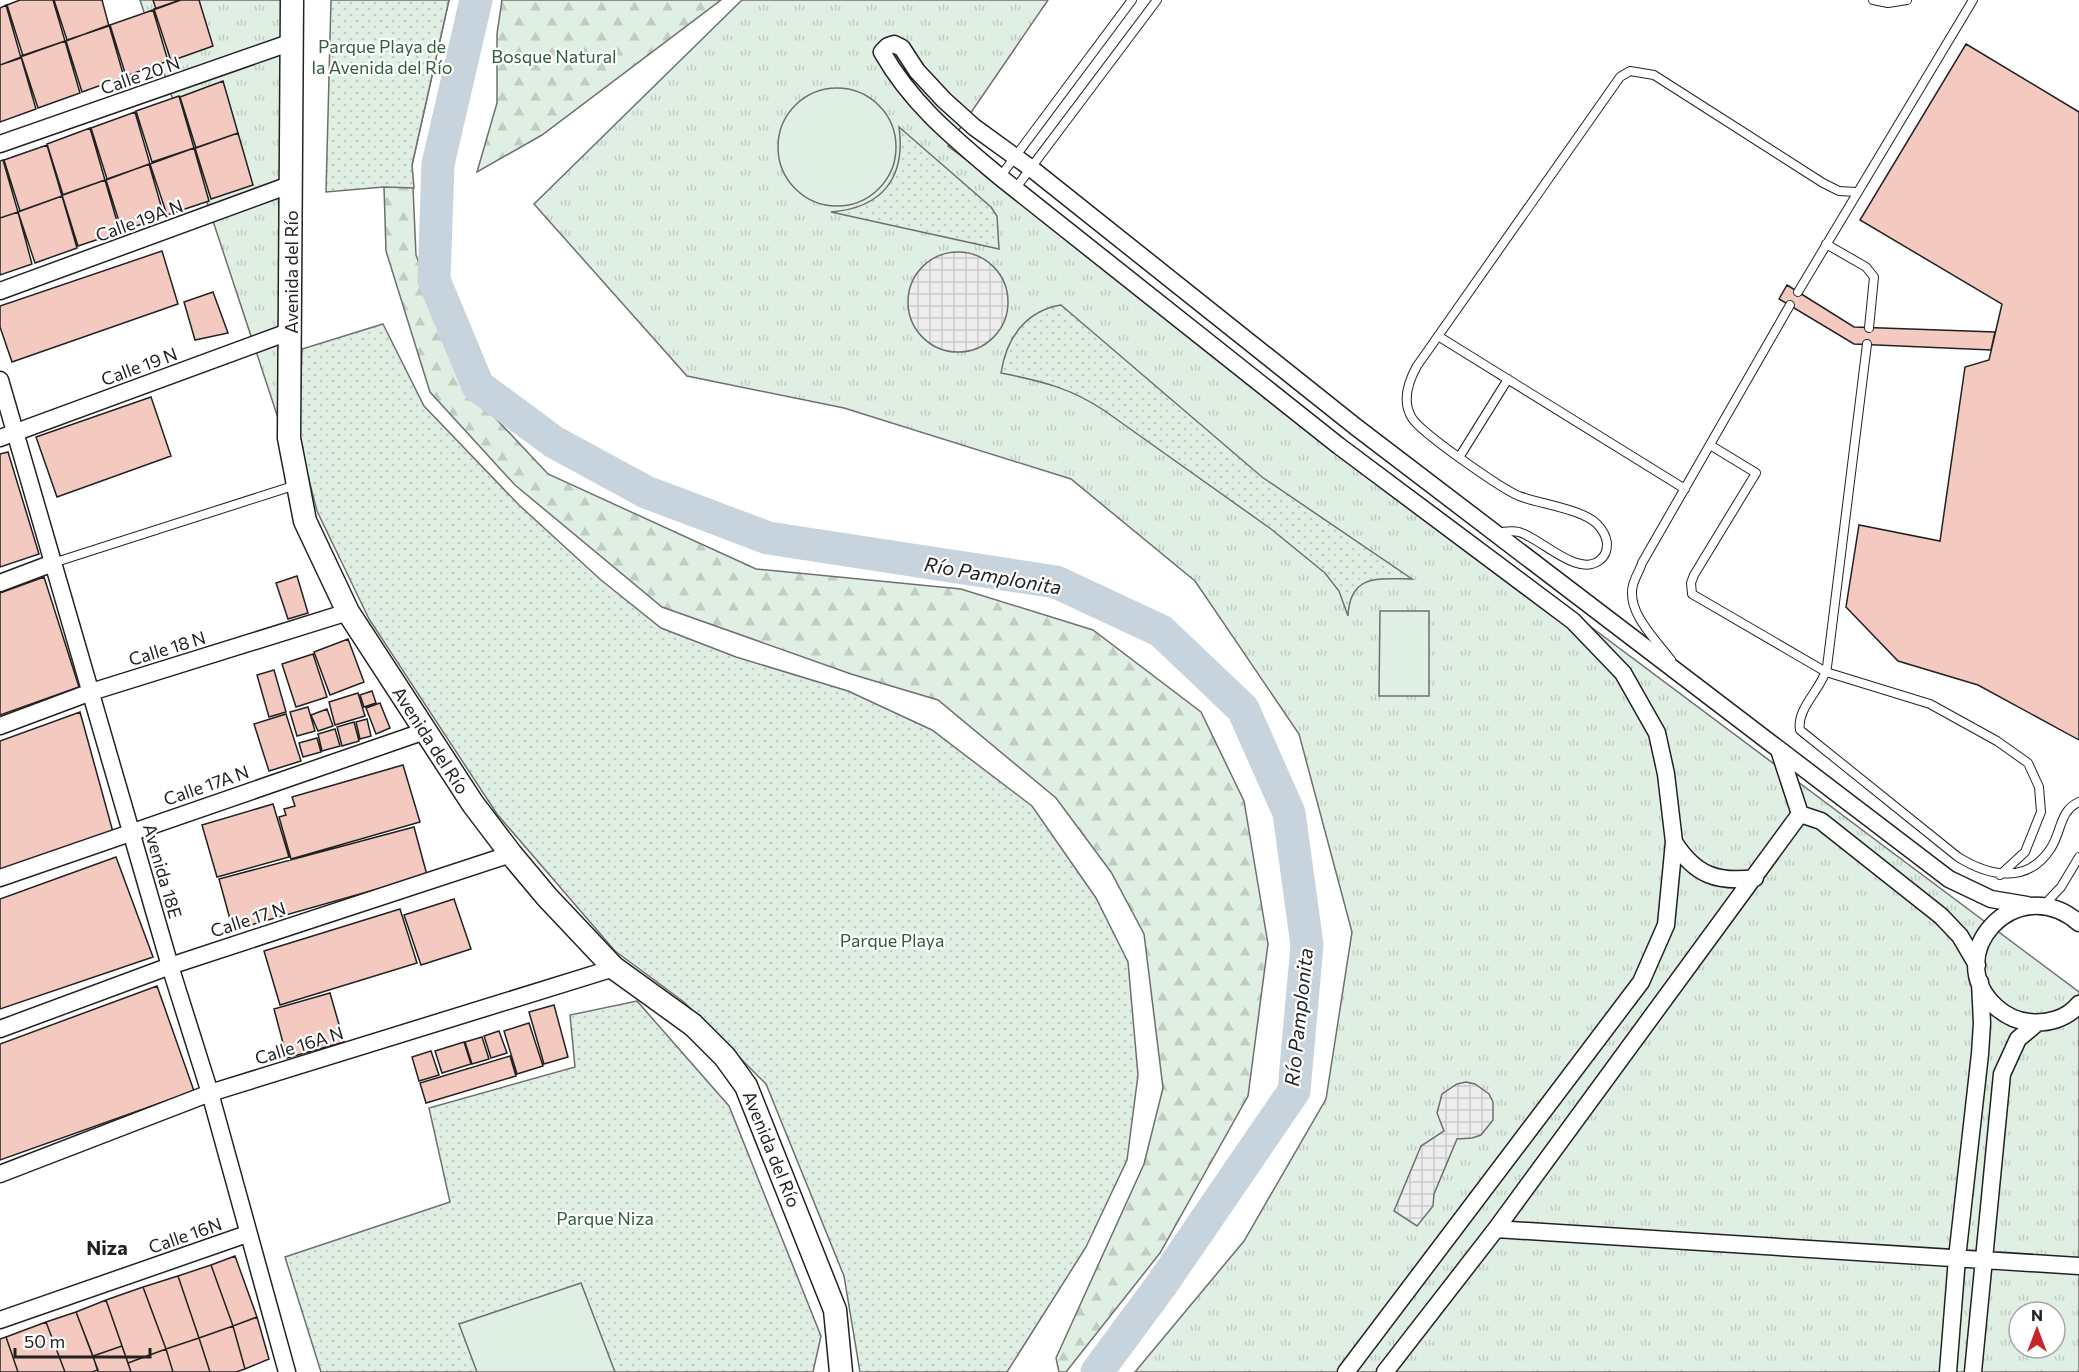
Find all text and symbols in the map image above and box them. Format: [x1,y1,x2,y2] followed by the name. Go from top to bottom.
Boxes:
[311,35,453,78] park label: Parque Playa de la Avenida del Río
[491,45,617,67] park label: Bosque Natural
[97,51,183,99] street label: Calle 20 N
[92,194,186,246] street label: Calle 19A N
[280,210,302,334] street label: Avenida del Río
[98,342,180,390] street label: Calle 19 N
[923,551,1063,599] water label: Río Pamplonita
[126,626,208,670] street label: Calle 18 N
[388,682,474,798] street label: Avenida del Río
[160,760,252,810] street label: Calle 17A N
[139,821,187,921] street label: Avenida 18E
[207,896,289,942] street label: Calle 17 N
[840,929,944,951] park label: Parque Playa
[1279,947,1317,1087] water label: Río Pamplonita
[252,1021,346,1069] street label: Calle 16A N
[739,1088,805,1210] street label: Avenida del Río
[556,1207,654,1229] park label: Parque Niza
[145,1212,225,1258] street label: Calle 16N
[86,1235,128,1259] district label: Niza
[2007,1300,2067,1360] north arrow
[2031,1305,2043,1324] text: N
[15,1321,150,1359] scale bar
[24,1330,65,1352] text: 50 m

